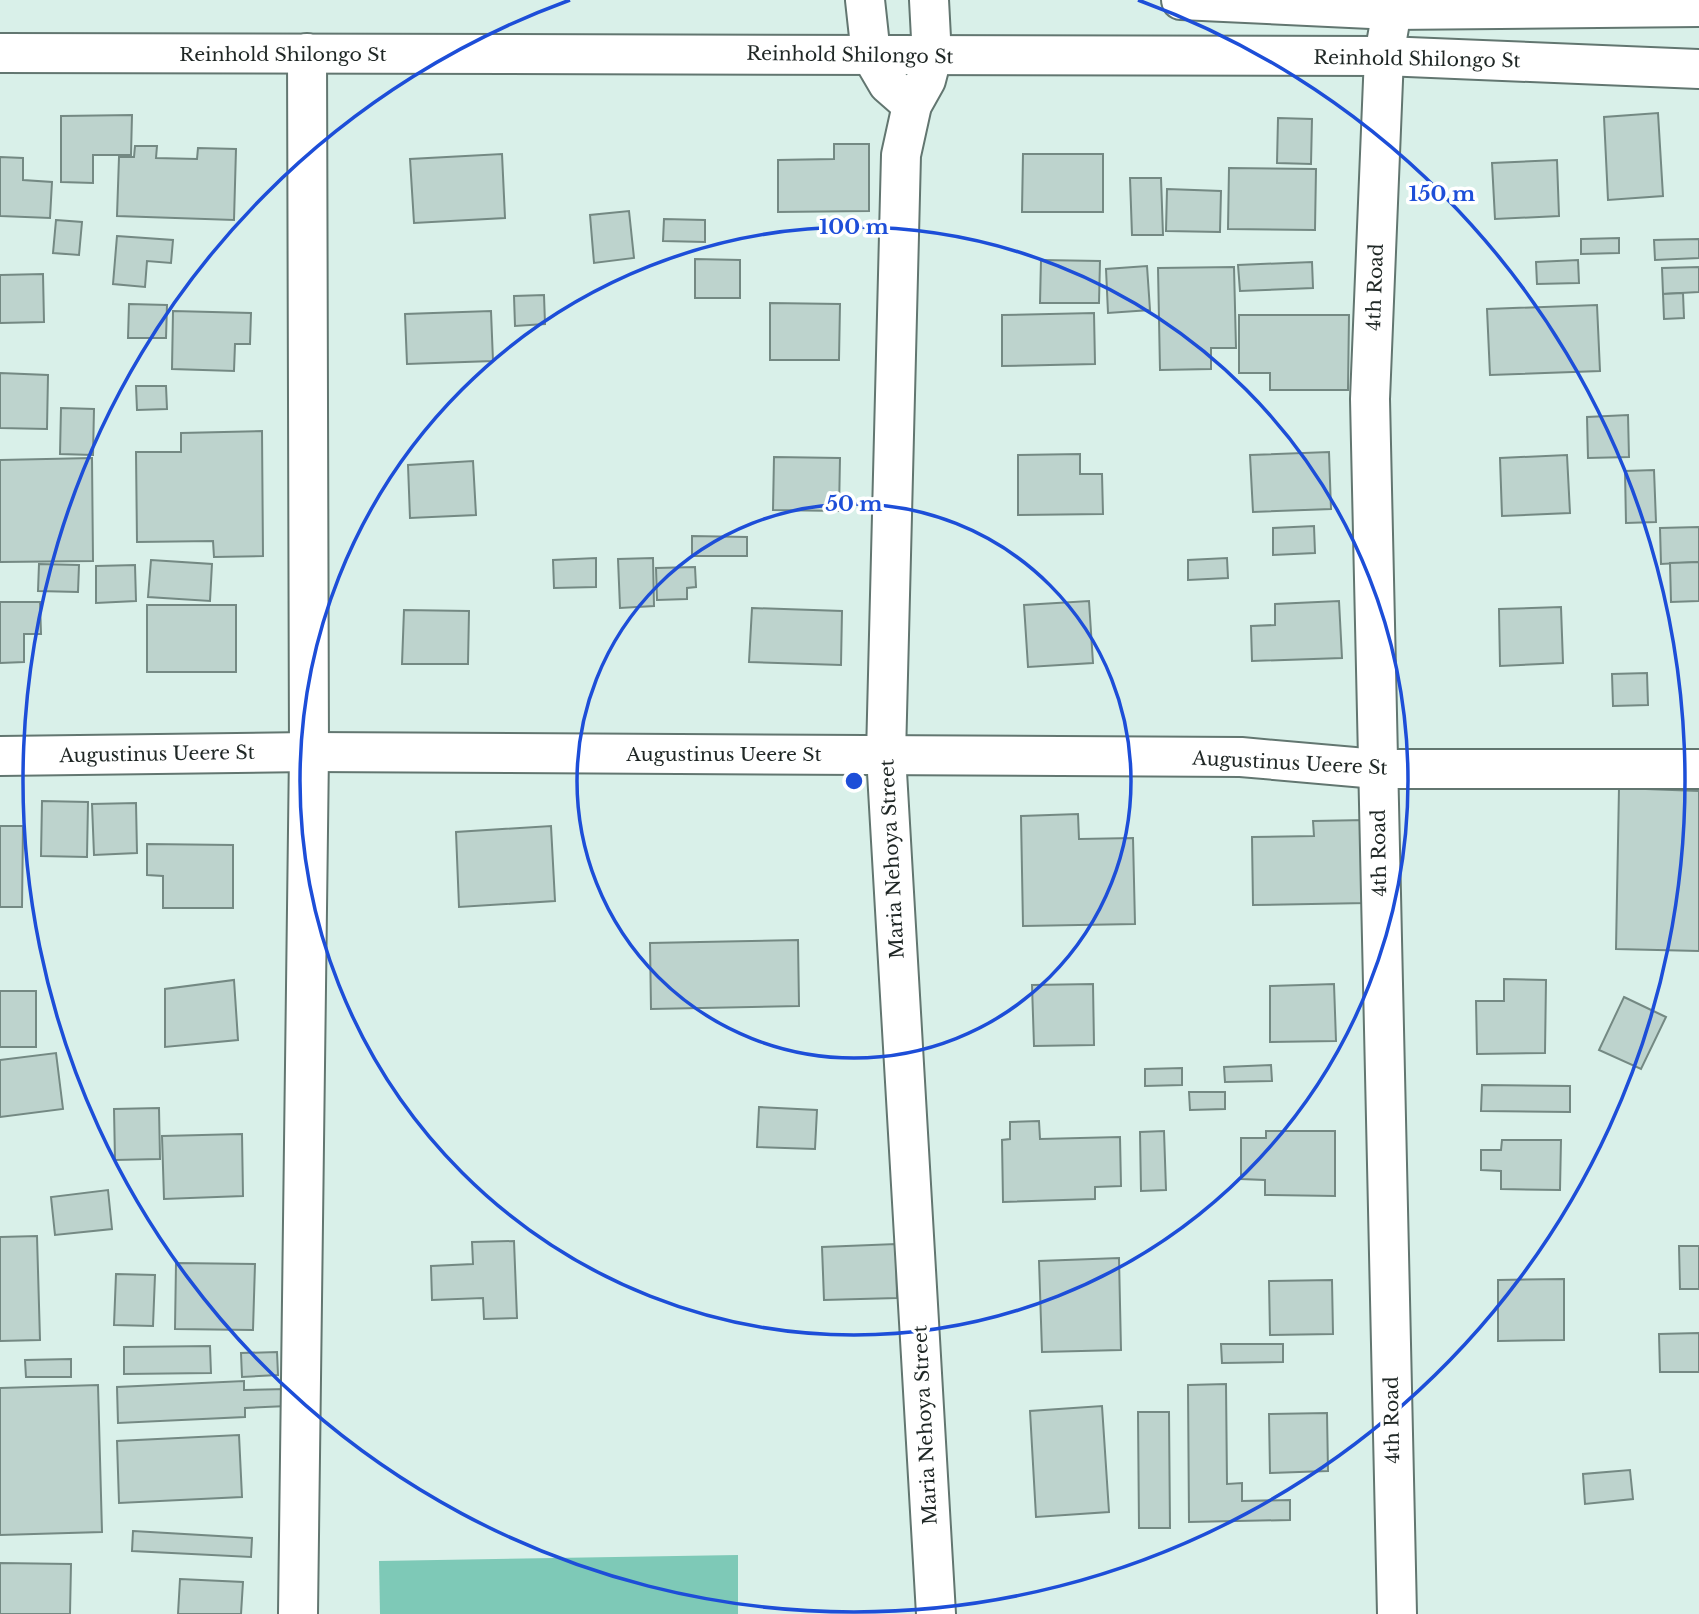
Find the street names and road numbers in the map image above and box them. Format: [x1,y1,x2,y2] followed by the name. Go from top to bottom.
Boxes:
[746,42,955,68] street label: Reinhold Shilongo St
[179,43,387,66] street label: Reinhold Shilongo St
[1313,46,1522,72] street label: Reinhold Shilongo St
[1362,243,1388,331] street label: 4th Road
[58,741,256,767] street label: Augustinus Ueere St
[625,743,823,766] street label: Augustinus Ueere St
[1191,746,1389,780] street label: Augustinus Ueere St
[875,758,909,959] street label: Maria Nehoya Street
[1367,809,1391,897] street label: 4th Road
[908,1324,942,1525] street label: Maria Nehoya Street
[1380,1376,1404,1464] street label: 4th Road

